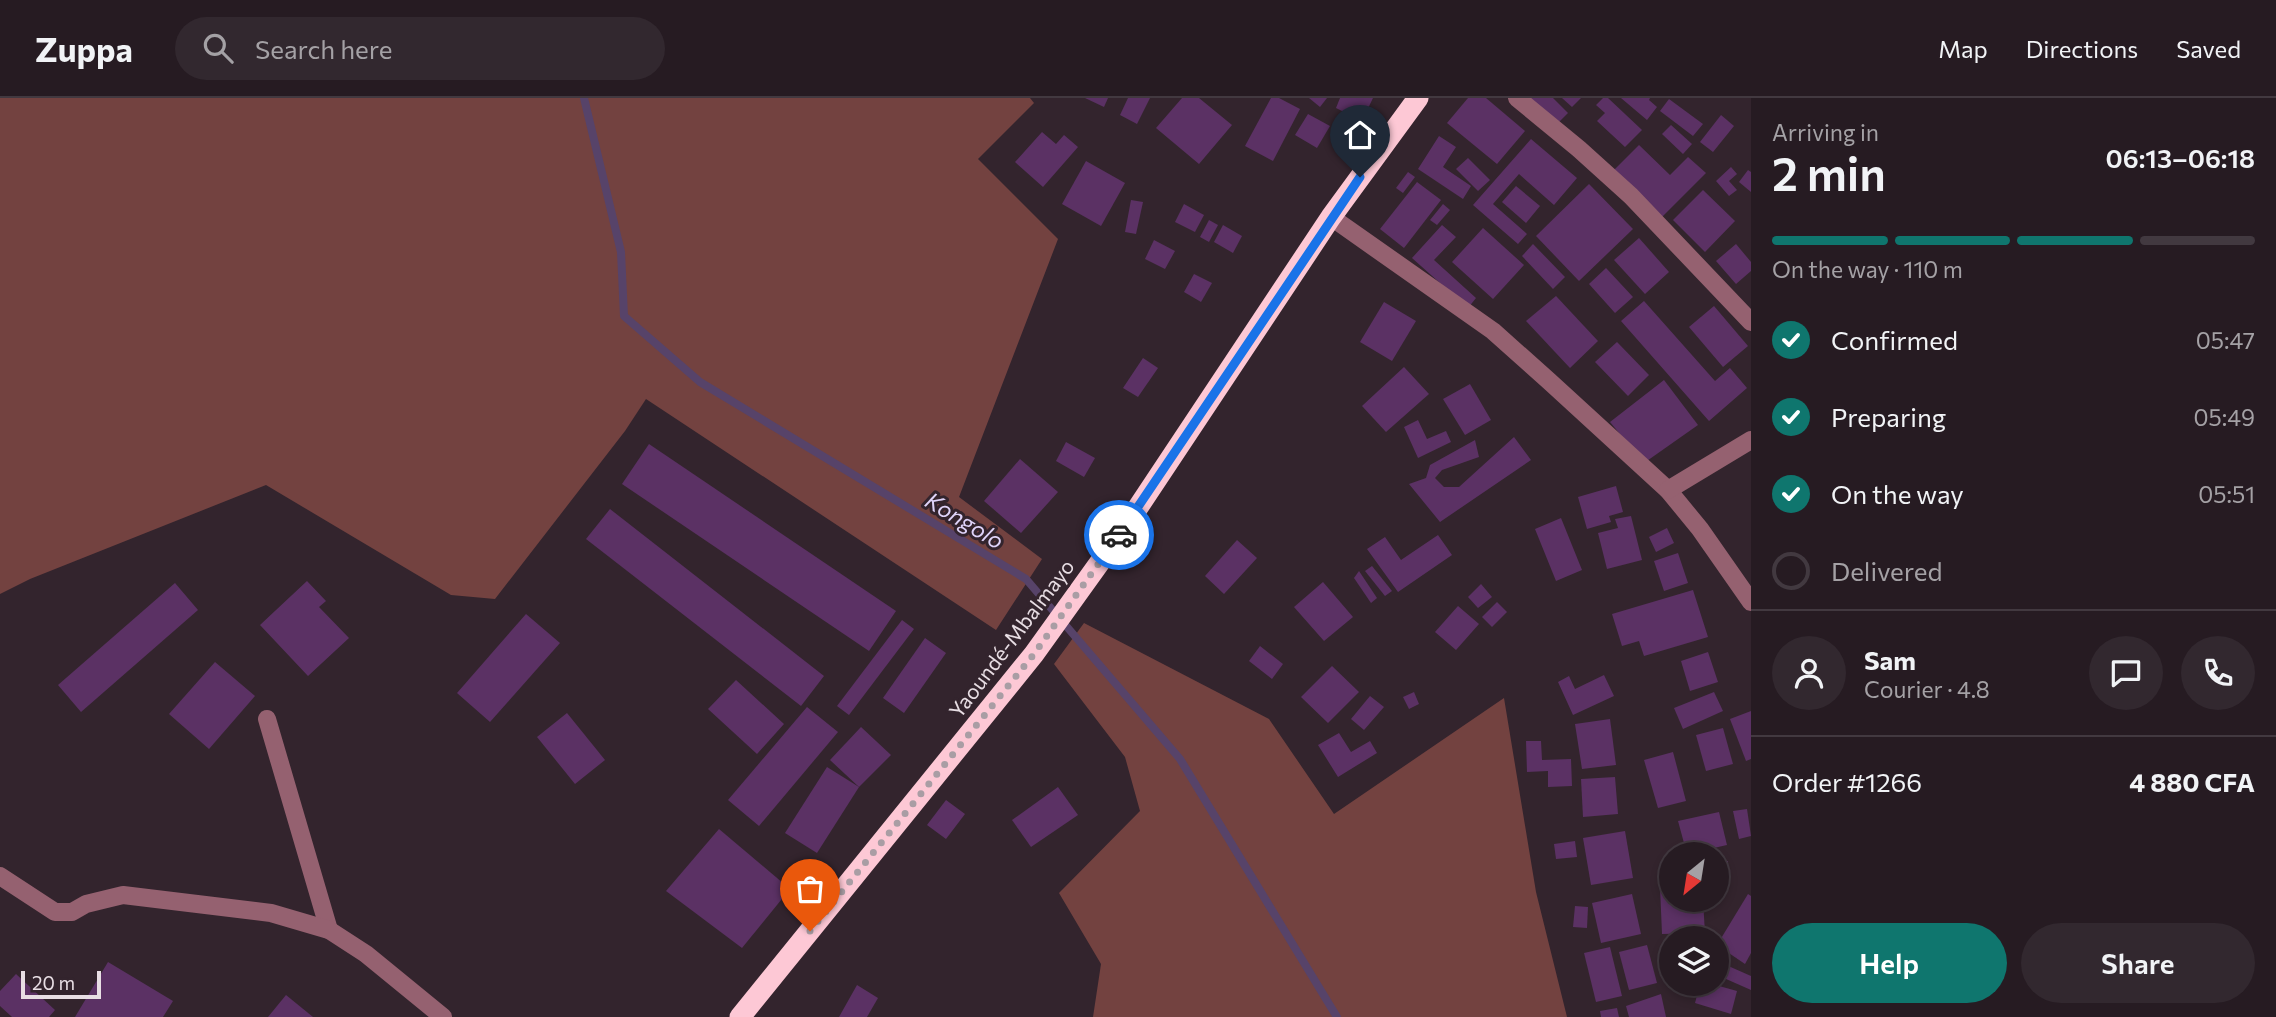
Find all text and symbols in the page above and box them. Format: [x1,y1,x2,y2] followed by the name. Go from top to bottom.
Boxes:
[175,17,665,80] search box
[35,28,133,69] text: Zuppa
[199,29,237,67] icon: search
[255,33,392,64] text: Search here
[1938,34,1988,63] text: Map
[2026,34,2138,63] text: Directions
[2176,34,2241,63] text: Saved
[1330,105,1390,177] pin
[1341,116,1379,154] icon: home
[1772,118,1879,146] text: Arriving in
[2106,142,2255,173] text: 06:13–06:18
[1772,144,1886,200] text: 2 min
[1772,255,1963,283] text: On the way · 110 m
[1772,321,1810,359] icon: check
[1831,324,1958,355] text: Confirmed
[2196,326,2255,354] text: 05:47
[1772,398,1810,436] icon: check
[1831,401,1946,432] text: Preparing
[2194,403,2255,431] text: 05:49
[1772,475,1810,513] icon: check
[1831,478,1964,509] text: On the way
[2198,480,2255,508] text: 05:51
[921,486,1009,554] water label: Kongolo
[1084,500,1154,570] courier
[1100,516,1138,554] icon: car
[943,554,1079,722] street label: Yaoundé-Mbalmayo
[1831,555,1942,586] text: Delivered
[1772,636,1846,710] button: person
[2089,636,2163,710] button: chat
[2181,636,2255,710] button: phone
[1864,644,1916,675] text: Sam
[1864,675,1990,703] text: Courier · 4.8
[1772,766,1922,797] text: Order #1266
[2129,766,2255,797] text: 4 880 CFA
[1659,842,1729,912] north arrow
[1659,842,1729,996] map controls
[780,859,840,931] pin
[791,870,829,908] icon: bag
[1772,923,2007,1003] button: Help
[2021,923,2255,1003] button: Share
[1659,926,1729,996] button: layers
[21,968,102,1000] scale bar
[32,971,75,994] text: 20 m

